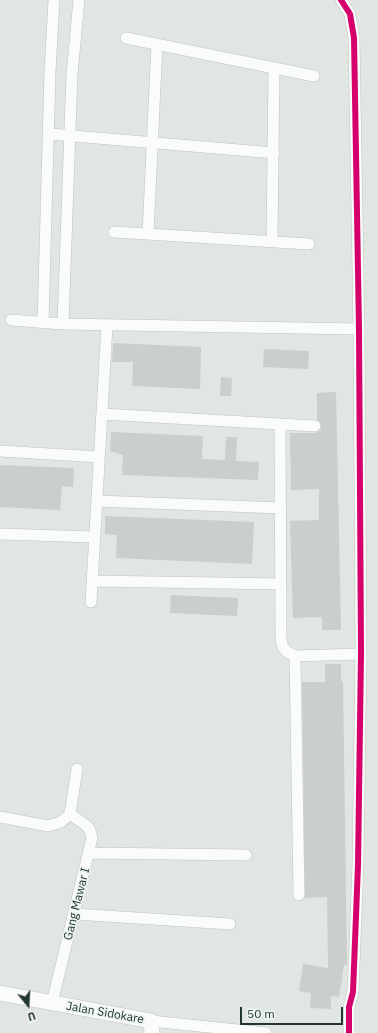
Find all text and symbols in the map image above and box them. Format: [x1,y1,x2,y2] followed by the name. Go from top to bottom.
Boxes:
[61,866,93,942] street label: Gang Mawar I
[8,985,48,1025] north arrow
[65,999,145,1027] street label: Jalan Sidokare
[242,999,345,1025] scale bar
[247,1006,275,1021] text: 50 m
[26,1009,38,1024] text: U

